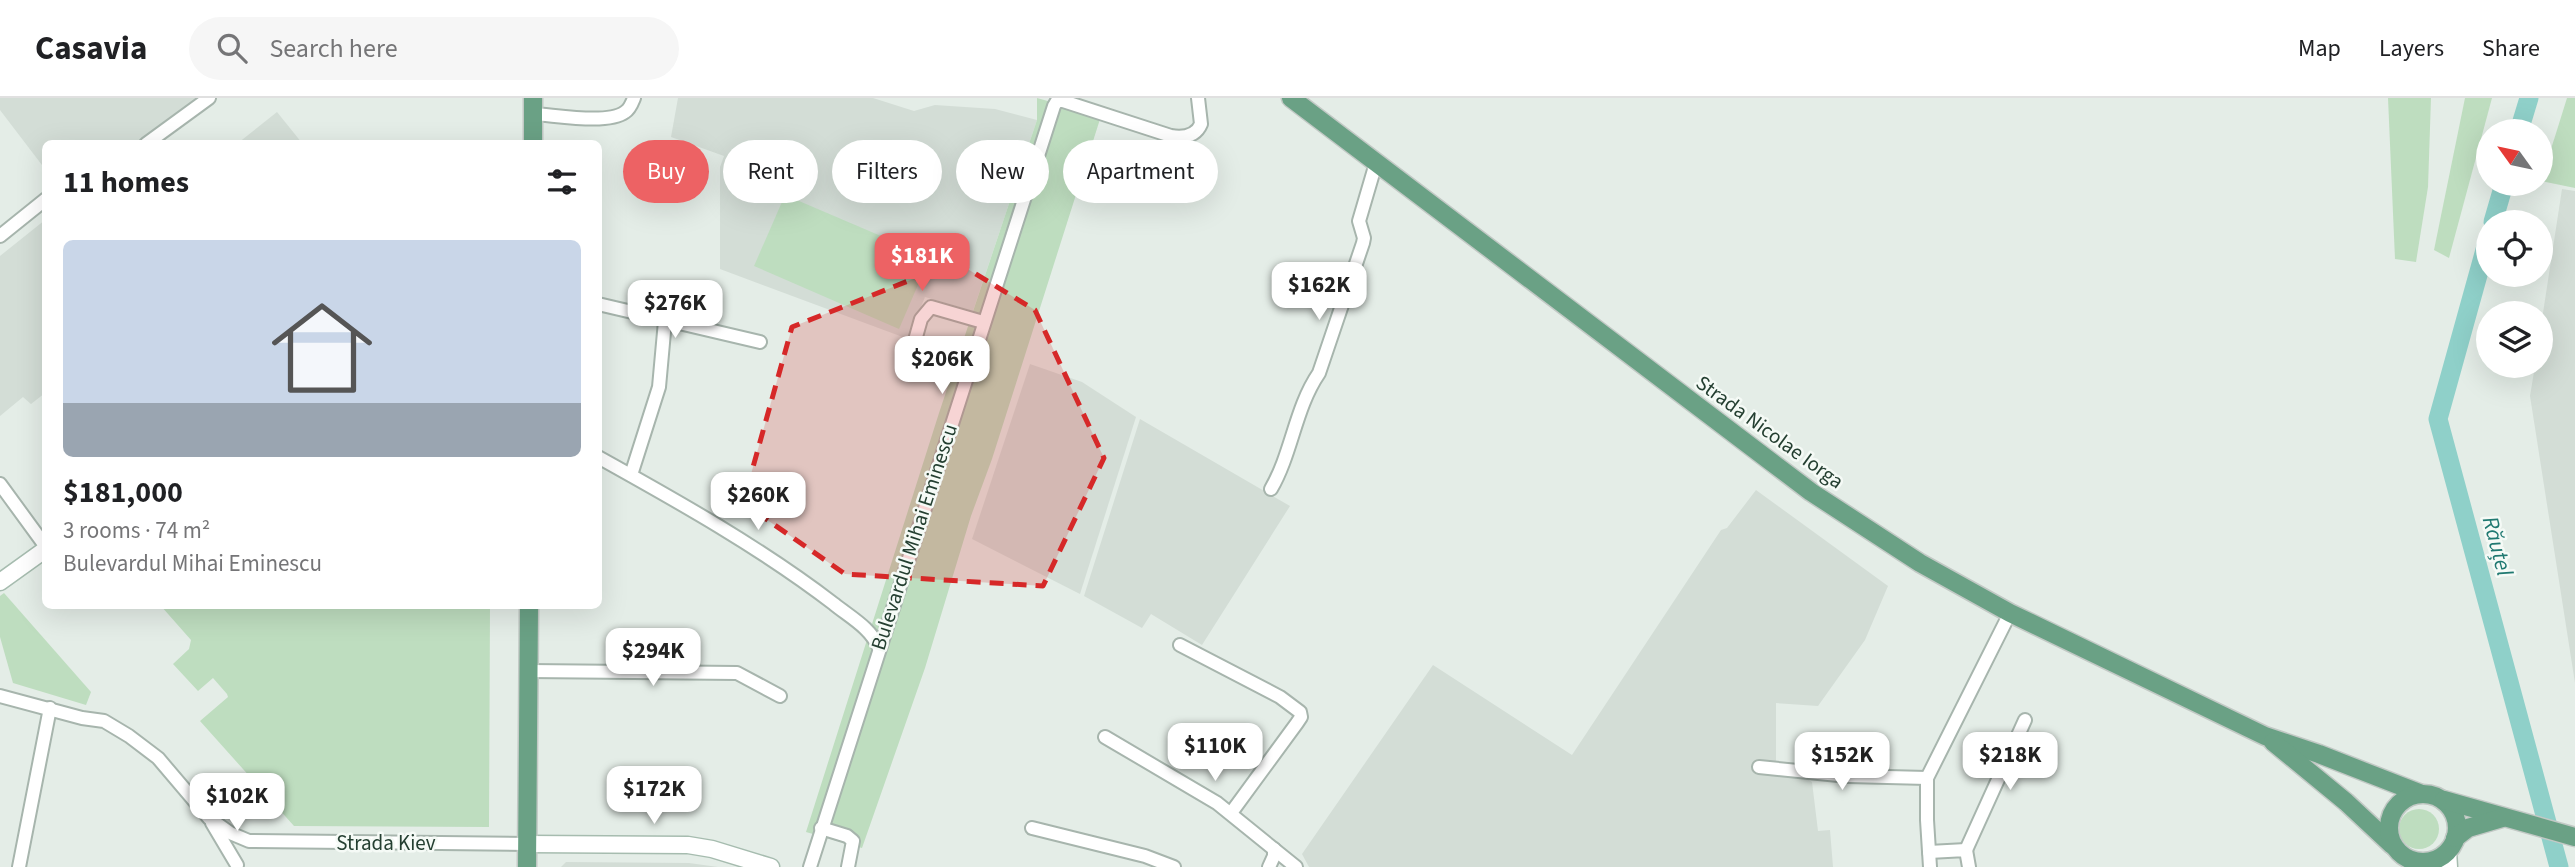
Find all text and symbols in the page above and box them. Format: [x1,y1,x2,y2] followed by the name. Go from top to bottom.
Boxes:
[189,17,679,80] search box
[35,25,147,72] text: Casavia
[213,29,251,67] icon: search
[269,30,398,67] text: Search here
[2298,31,2341,66] text: Map
[2379,31,2444,66] text: Layers
[2482,31,2540,66] text: Share
[2476,119,2553,196] north arrow
[2476,119,2553,378] map controls
[623,140,709,203] chip: Buy
[723,140,818,203] chip: Rent
[832,140,942,203] chip: Filters
[956,140,1049,203] chip: New
[1063,140,1218,203] chip: Apartment
[63,161,189,204] text: 11 homes
[543,163,581,201] icon: filters
[2476,210,2553,287] button: locate
[873,234,971,293] pin: $181K
[891,239,953,272] text: $181K
[1270,262,1368,322] pin: $162K
[1288,268,1350,301] text: $162K
[626,280,724,340] pin: $276K
[259,285,385,411] icon: home
[644,286,706,319] text: $276K
[2476,301,2553,378] button: layers
[893,336,991,396] pin: $206K
[911,342,973,375] text: $206K
[1690,368,1850,496] street label: Strada Nicolae Iorga
[863,420,965,654] street label: Bulevardul Mihai Eminescu
[63,471,183,514] text: $181,000
[709,472,807,532] pin: $260K
[727,478,789,511] text: $260K
[2474,512,2521,580] water label: Răuțel
[63,514,210,547] text: 3 rooms · 74 m²
[63,547,322,580] text: Bulevardul Mihai Eminescu
[604,628,702,688] pin: $294K
[622,634,684,667] text: $294K
[1166,724,1264,783] pin: $110K
[1184,729,1246,762] text: $110K
[1793,732,1891,792] pin: $152K
[1961,732,2059,792] pin: $218K
[1811,738,1873,771] text: $152K
[1979,738,2041,771] text: $218K
[605,766,703,826] pin: $172K
[623,772,685,805] text: $172K
[188,774,286,833] pin: $102K
[206,779,268,812] text: $102K
[336,828,436,858] street label: Strada Kiev

